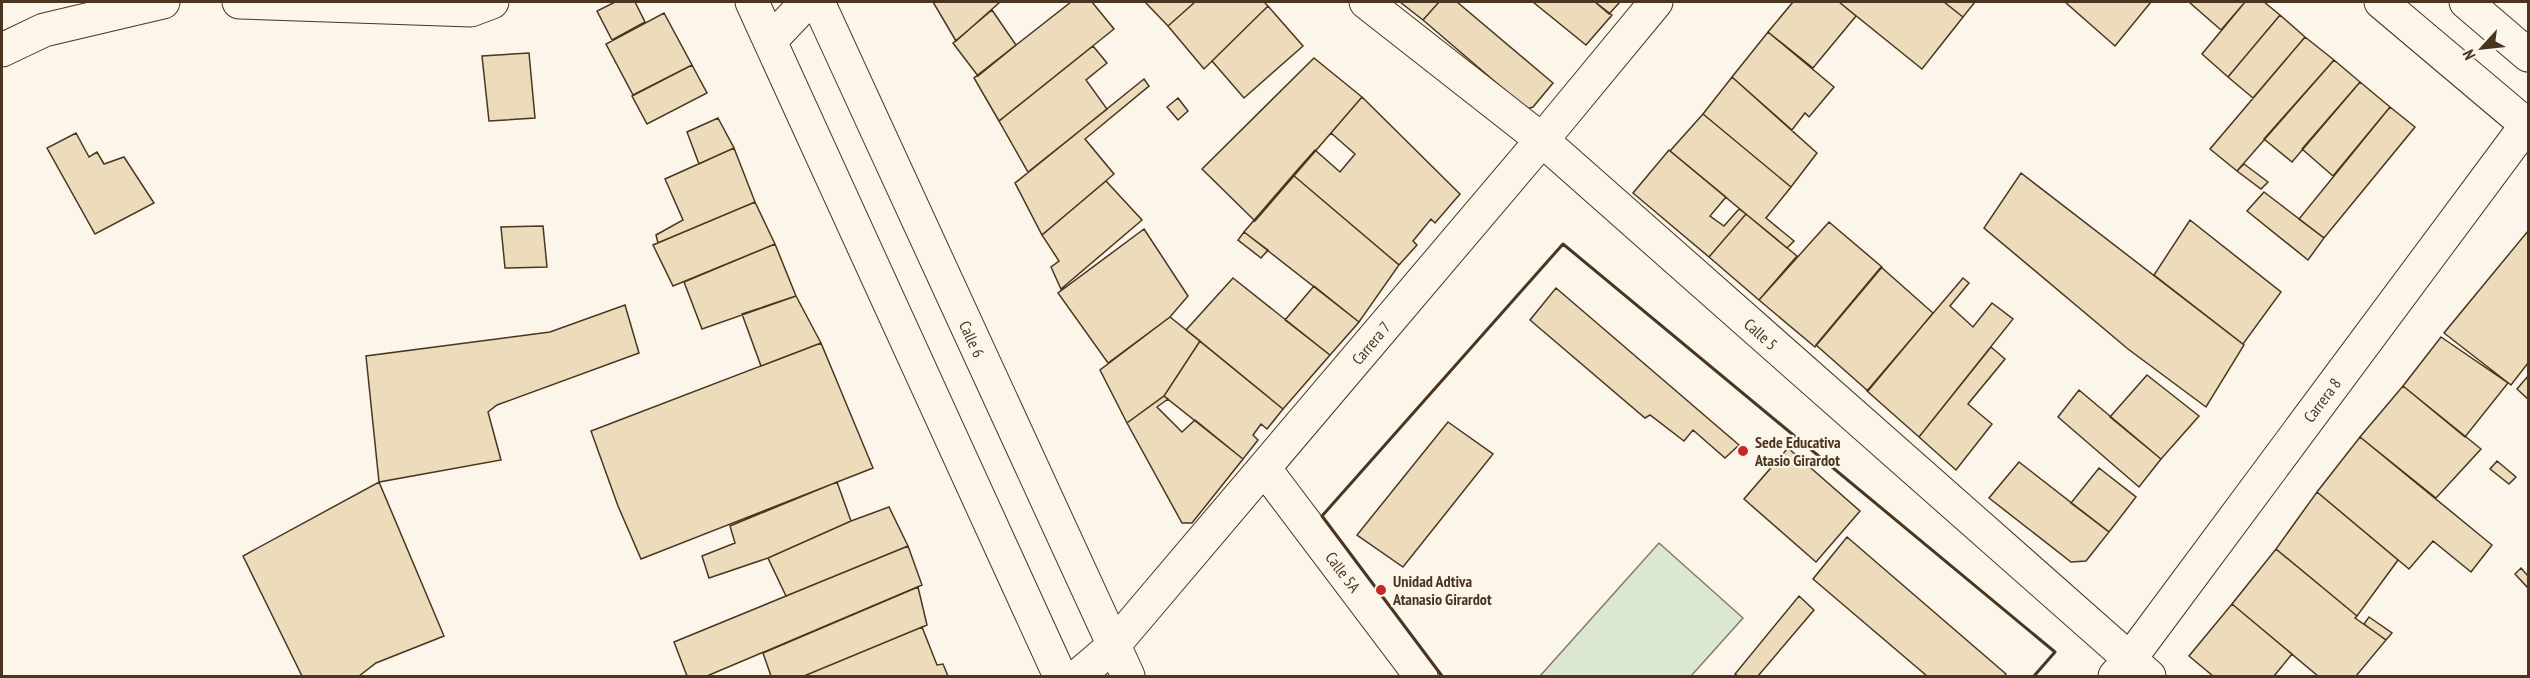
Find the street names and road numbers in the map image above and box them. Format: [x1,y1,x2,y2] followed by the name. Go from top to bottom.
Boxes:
[1740,314,1782,354] street label: Calle 5
[955,317,989,361] street label: Calle 6
[1347,317,1395,369] street label: Carrera 7
[2299,374,2345,426] street label: Carrera 8
[1321,548,1365,597] street label: Calle 5A

